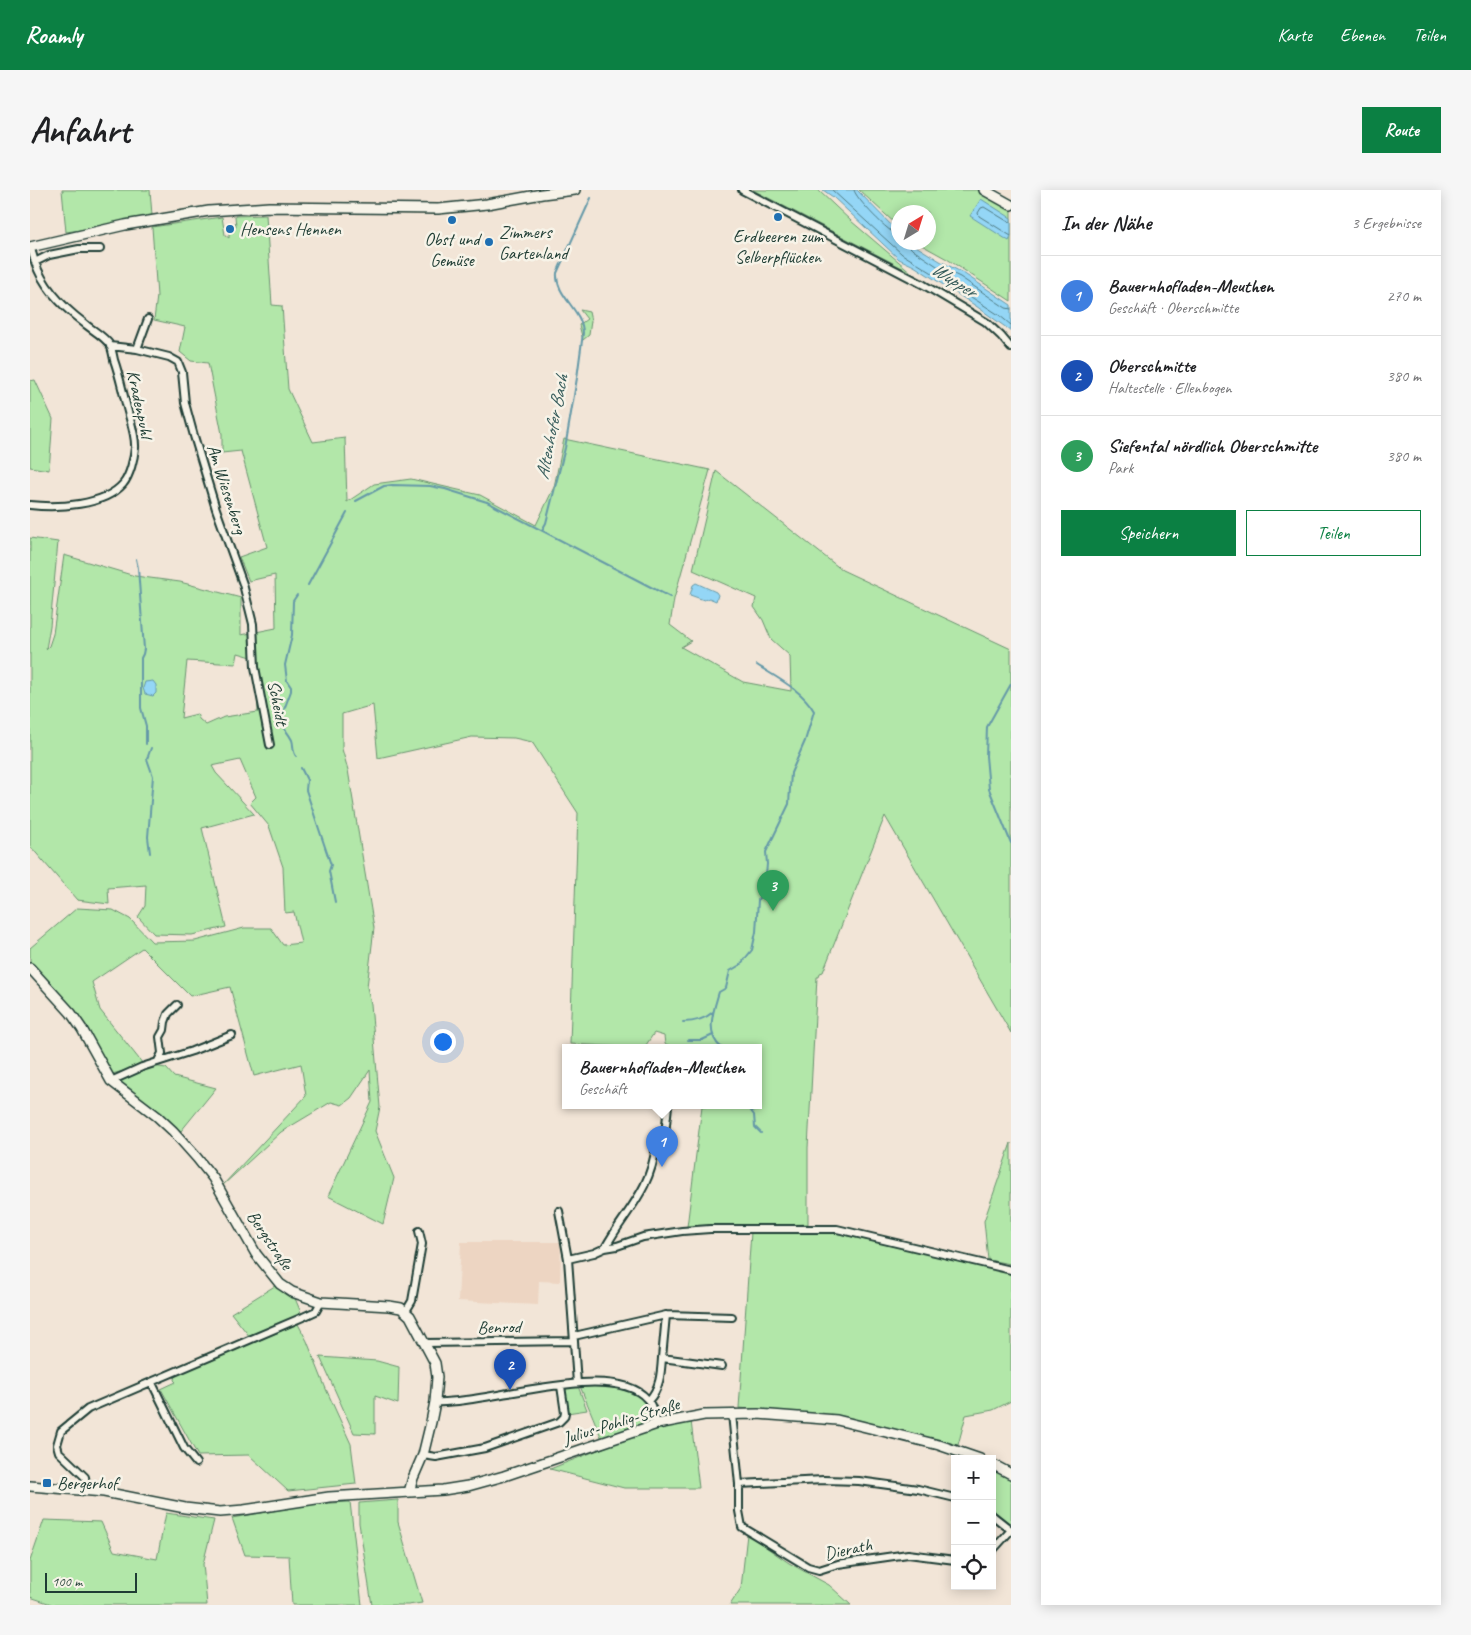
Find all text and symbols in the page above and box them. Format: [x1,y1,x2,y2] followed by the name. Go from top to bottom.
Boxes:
[25,20,82,50] text: Roamly
[1277,24,1312,46] text: Karte
[1340,24,1385,46] text: Ebenen
[1413,24,1446,46] text: Teilen
[1362,107,1441,153] button: Route
[30,108,130,153] text: Anfahrt
[891,205,936,250] north arrow
[1061,210,1151,236] text: In der Nähe
[772,211,784,223] marker: Erdbeeren zum Selberpflücken
[1352,213,1421,233] text: 3 Ergebnisse
[446,214,458,226] marker: Obst und Gemüse
[240,218,342,240] place label: Hensens Hennen
[499,221,571,264] place label: Zimmers Gartenland
[224,223,236,235] marker: Hensens Hennen
[733,225,825,268] place label: Erdbeeren zum Selberpflücken
[424,228,482,271] place label: Obst und Gemüse
[483,236,495,248] marker: Zimmers Gartenland
[927,257,983,305] water label: Wupper
[1108,274,1274,298] text: Bauernhofladen-Meuthen
[1073,286,1081,306] text: 1
[1387,286,1421,306] text: 270 m
[1108,298,1238,318] text: Geschäft · Oberschmitte
[1108,354,1195,378] text: Oberschmitte
[1073,366,1081,386] text: 2
[1387,366,1421,386] text: 380 m
[122,368,159,443] street label: Kradenpuhl
[530,371,574,481] water label: Altenhofer Bach
[1108,378,1231,398] text: Haltestelle · Ellenbogen
[1108,434,1317,458] text: Siefental nördlich Oberschmitte
[202,441,252,538] street label: Am Wiesenberg
[1073,446,1081,466] text: 3
[1387,446,1421,466] text: 380 m
[1108,458,1133,478] text: Park
[1061,510,1236,556] button: Speichern
[1246,510,1421,556] button: Teilen
[263,679,293,729] street label: Scheidt
[757,870,789,911] pin: 3
[430,1029,456,1055] your location
[562,1044,762,1109] popup
[579,1055,745,1079] text: Bauernhofladen-Meuthen
[579,1079,627,1099] text: Geschäft
[646,1126,678,1167] pin: 1
[242,1206,298,1275] street label: Bergstraße
[477,1316,524,1338] street label: Benrod
[494,1349,526,1390] pin: 2
[559,1393,683,1449] street label: Julius-Pohlig-Straße
[951,1455,996,1590] map controls
[951,1455,996,1500] button: +
[57,1472,121,1494] place label: Bergerhof
[41,1477,53,1489] marker: Bergerhof
[951,1500,996,1545] button: −
[822,1533,875,1565] street label: Dierath
[951,1545,996,1590] button: locate
[45,1570,138,1593] scale bar
[52,1573,82,1590] text: 100 m

